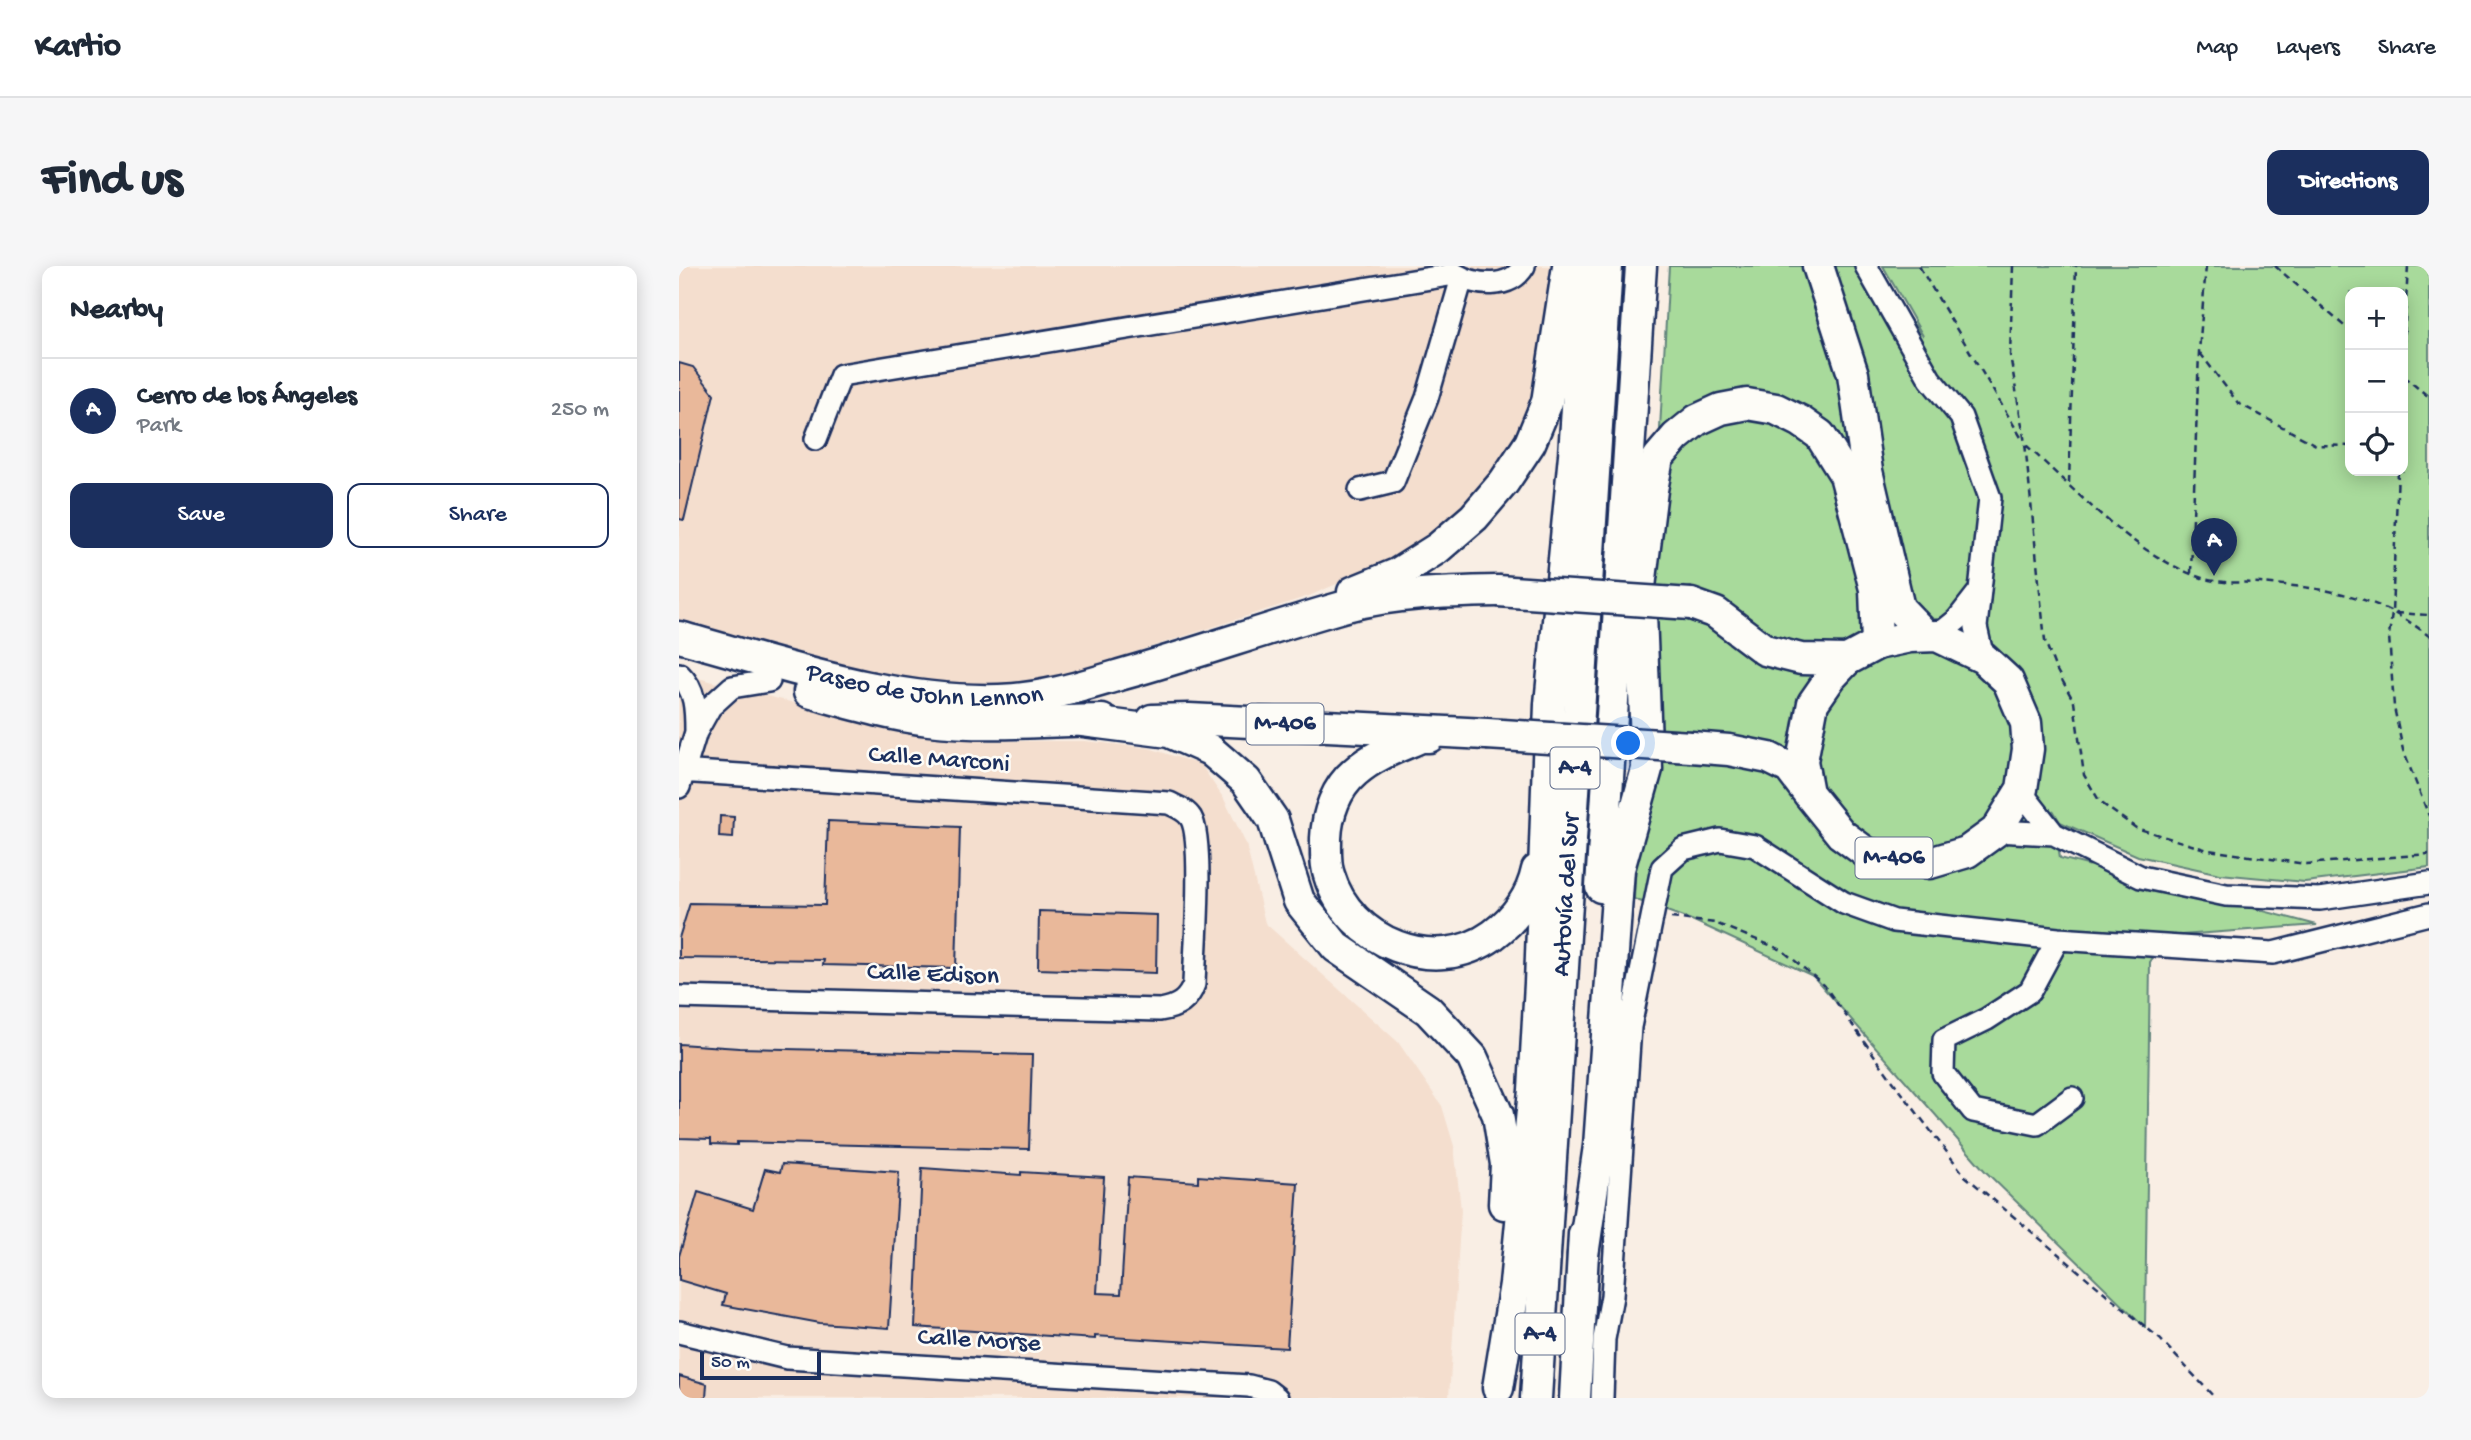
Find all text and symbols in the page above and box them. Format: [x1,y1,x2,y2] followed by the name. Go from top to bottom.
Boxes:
[35,29,121,67] text: Kartio
[2196,34,2238,63] text: Map
[2276,34,2340,63] text: Layers
[2378,34,2436,63] text: Share
[2267,150,2429,215] button: Directions
[42,153,182,211] text: Find us
[2345,287,2408,476] map controls
[2345,287,2408,350] button: +
[70,294,163,329] text: Nearby
[2345,350,2408,413] button: −
[137,382,357,413] text: Cerro de los Ángeles
[86,397,100,424] text: A
[551,397,609,424] text: 250 m
[137,413,181,440] text: Park
[2345,413,2408,476] button: locate
[70,483,333,548] button: Save
[347,483,609,548] button: Share
[2191,518,2237,576] pin: A
[802,657,1046,716] street label: Paseo de John Lennon
[1247,704,1323,744] road number: M-406
[1611,726,1645,760] your location
[867,741,1011,781] street label: Calle Marconi
[1551,747,1599,788] road number: A-4
[1547,810,1588,978] street label: Autovía del Sur
[1855,838,1933,878] road number: M-406
[866,958,1000,994] street label: Calle Edison
[1515,1314,1565,1354] road number: A-4
[917,1323,1042,1361] street label: Calle Morse
[700,1349,821,1381] scale bar
[711,1352,750,1375] text: 50 m

